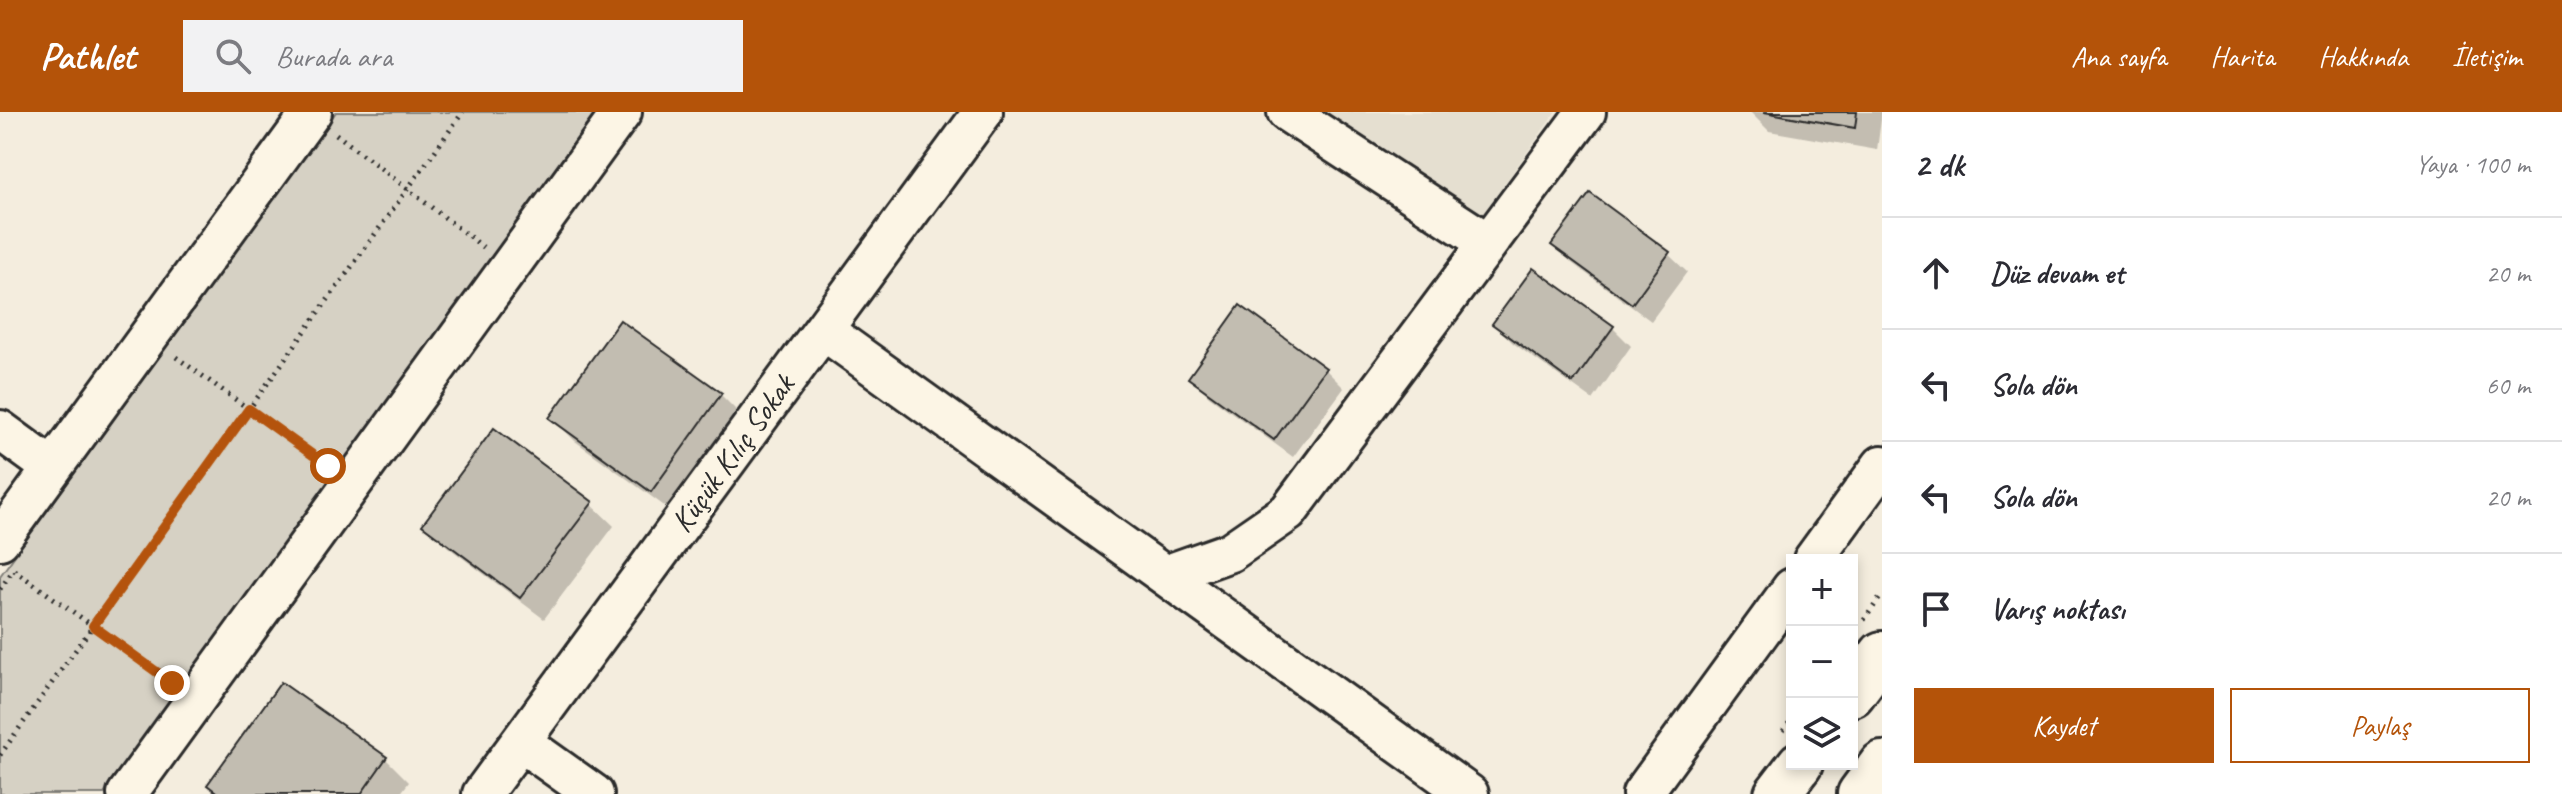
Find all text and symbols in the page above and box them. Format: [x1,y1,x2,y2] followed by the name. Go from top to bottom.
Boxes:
[183,20,743,92] search box
[40,33,135,80] text: Pathlet
[211,34,255,78] icon: search
[275,37,392,75] text: Burada ara
[2071,39,2166,74] text: Ana sayfa
[2210,39,2274,74] text: Harita
[2318,39,2408,74] text: Hakkında
[2452,39,2522,74] text: İletişim
[1914,143,1964,186] text: 2 dk
[2415,148,2530,181] text: Yaya · 100 m
[1914,251,1958,295] icon: ahead
[1990,254,2124,292] text: Düz devam et
[2486,257,2530,290] text: 20 m
[1914,363,1958,407] icon: left
[661,364,805,540] street label: Küçük Kılıç Sokak
[1990,366,2077,404] text: Sola dön
[2486,369,2530,402] text: 60 m
[310,448,346,484] route start
[1914,475,1958,519] icon: left
[1990,478,2077,516] text: Sola dön
[2486,481,2530,514] text: 20 m
[1786,554,1858,770] map controls
[1786,554,1858,626] button: +
[1914,587,1958,631] icon: arrive
[1990,590,2125,628] text: Varış noktası
[1786,626,1858,698] button: −
[154,665,190,701] route end
[1914,688,2214,763] button: Kaydet
[2230,688,2530,763] button: Paylaş
[1786,698,1858,770] button: layers

